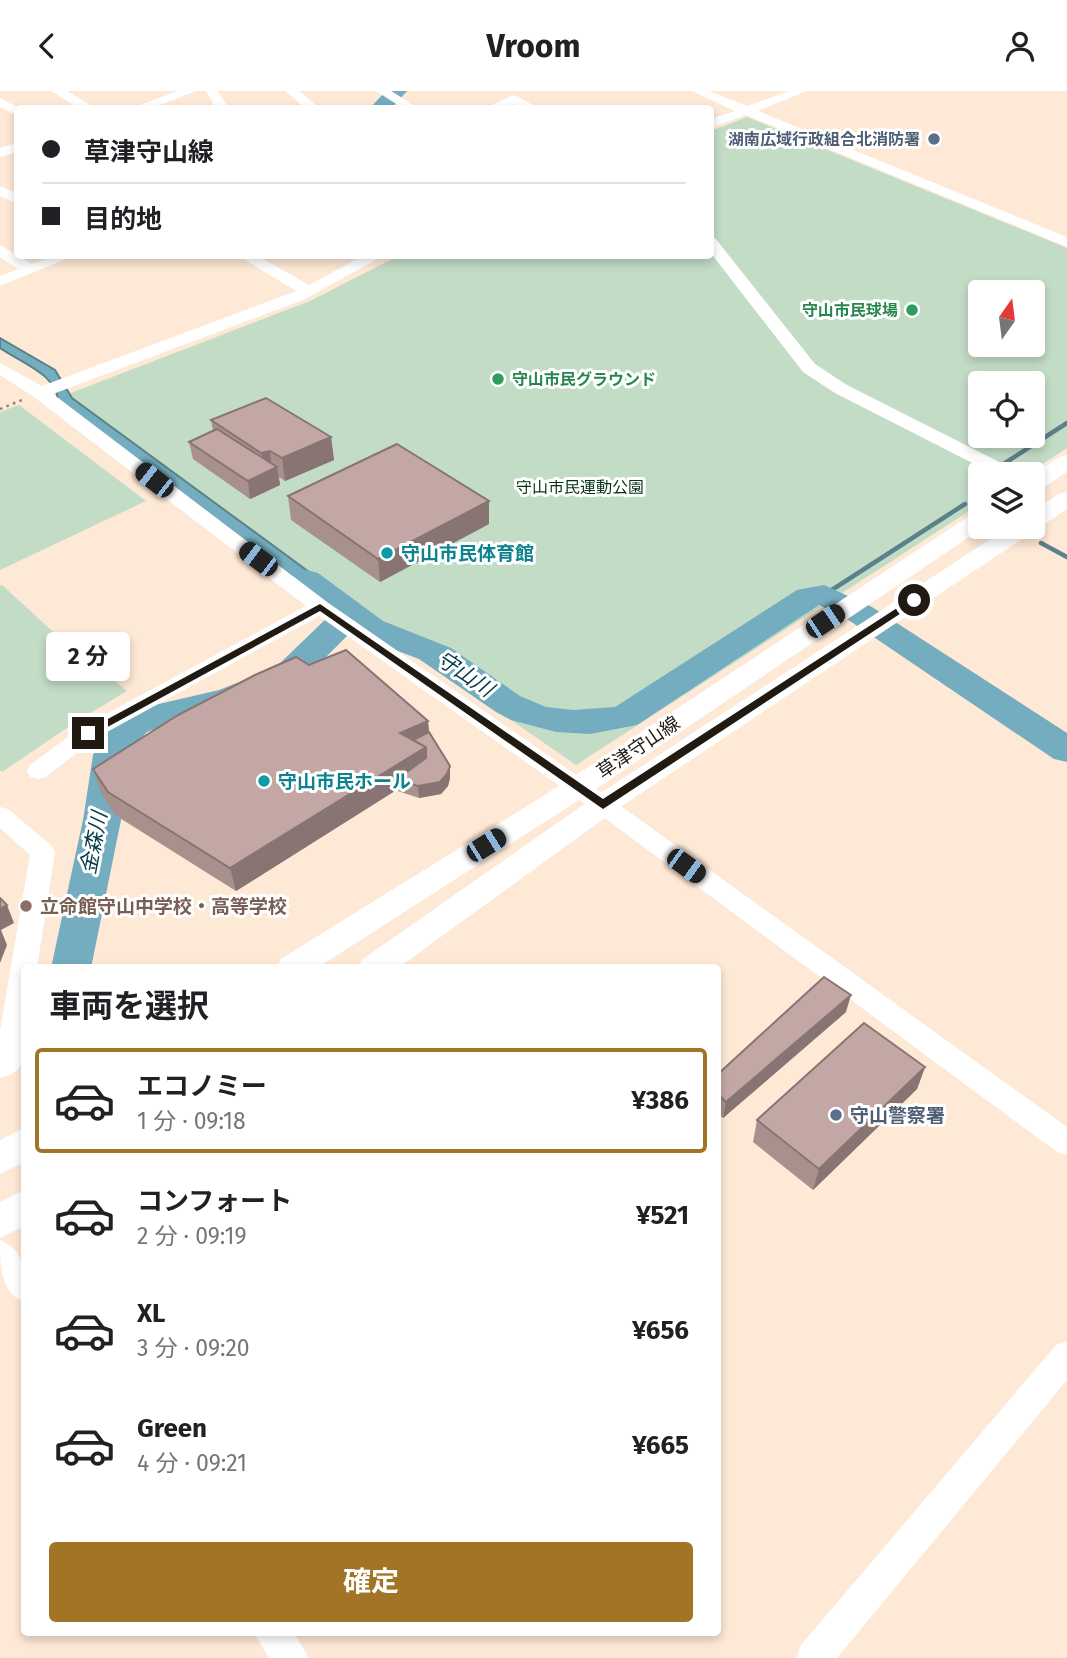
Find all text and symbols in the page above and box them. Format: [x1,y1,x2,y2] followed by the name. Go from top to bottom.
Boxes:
[28,27,66,65] icon: back
[486,27,581,65] text: Vroom
[1001,27,1039,65] icon: person
[728,130,920,149] place label: 湖南広域行政組合北消防署
[926,131,942,147] marker: 湖南広域行政組合北消防署
[84,137,214,168] text: 草津守山線
[84,204,162,235] text: 目的地
[968,280,1045,357] north arrow
[968,280,1045,539] map controls
[802,301,898,320] place label: 守山市民球場
[904,302,920,318] marker: 守山市民球場
[512,370,656,389] place label: 守山市民グラウンド
[490,371,506,387] marker: 守山市民グラウンド
[968,371,1045,448] button: locate
[131,459,178,501] car
[968,462,1045,539] button: layers
[516,478,644,497] park label: 守山市民運動公園
[235,538,282,580] car
[401,542,534,565] place label: 守山市民体育館
[379,545,395,561] marker: 守山市民体育館
[898,584,930,616] route start
[802,601,849,641] car
[46,631,130,681] callout: 2 分
[68,642,108,670] text: 2 分
[432,646,500,704] water label: 守山川
[592,711,684,784] street label: 草津守山線
[72,717,104,749] route end
[278,770,411,793] place label: 守山市民ホール
[256,773,272,789] marker: 守山市民ホール
[75,808,113,876] water label: 金森川
[463,825,510,865] car
[663,845,710,887] car
[40,895,287,918] place label: 立命館守山中学校・高等学校
[18,898,34,914] marker: 立命館守山中学校・高等学校
[49,987,209,1025] text: 車両を選択
[53,1069,116,1132] icon: car
[137,1071,267,1102] text: エコノミー
[631,1085,689,1116] text: ¥386
[850,1104,945,1127] place label: 守山警察署
[137,1107,246,1135] text: 1 分 · 09:18
[828,1107,844,1123] marker: 守山警察署
[53,1184,116,1247] icon: car
[137,1186,292,1217] text: コンフォート
[636,1200,689,1231] text: ¥521
[137,1222,247,1250] text: 2 分 · 09:19
[137,1298,165,1329] text: XL
[53,1299,116,1362] icon: car
[632,1315,689,1346] text: ¥656
[137,1334,250,1362] text: 3 分 · 09:20
[137,1413,207,1444] text: Green
[53,1414,116,1477] icon: car
[632,1430,689,1461] text: ¥665
[137,1449,247,1477] text: 4 分 · 09:21
[49,1542,693,1622] button: 確定

